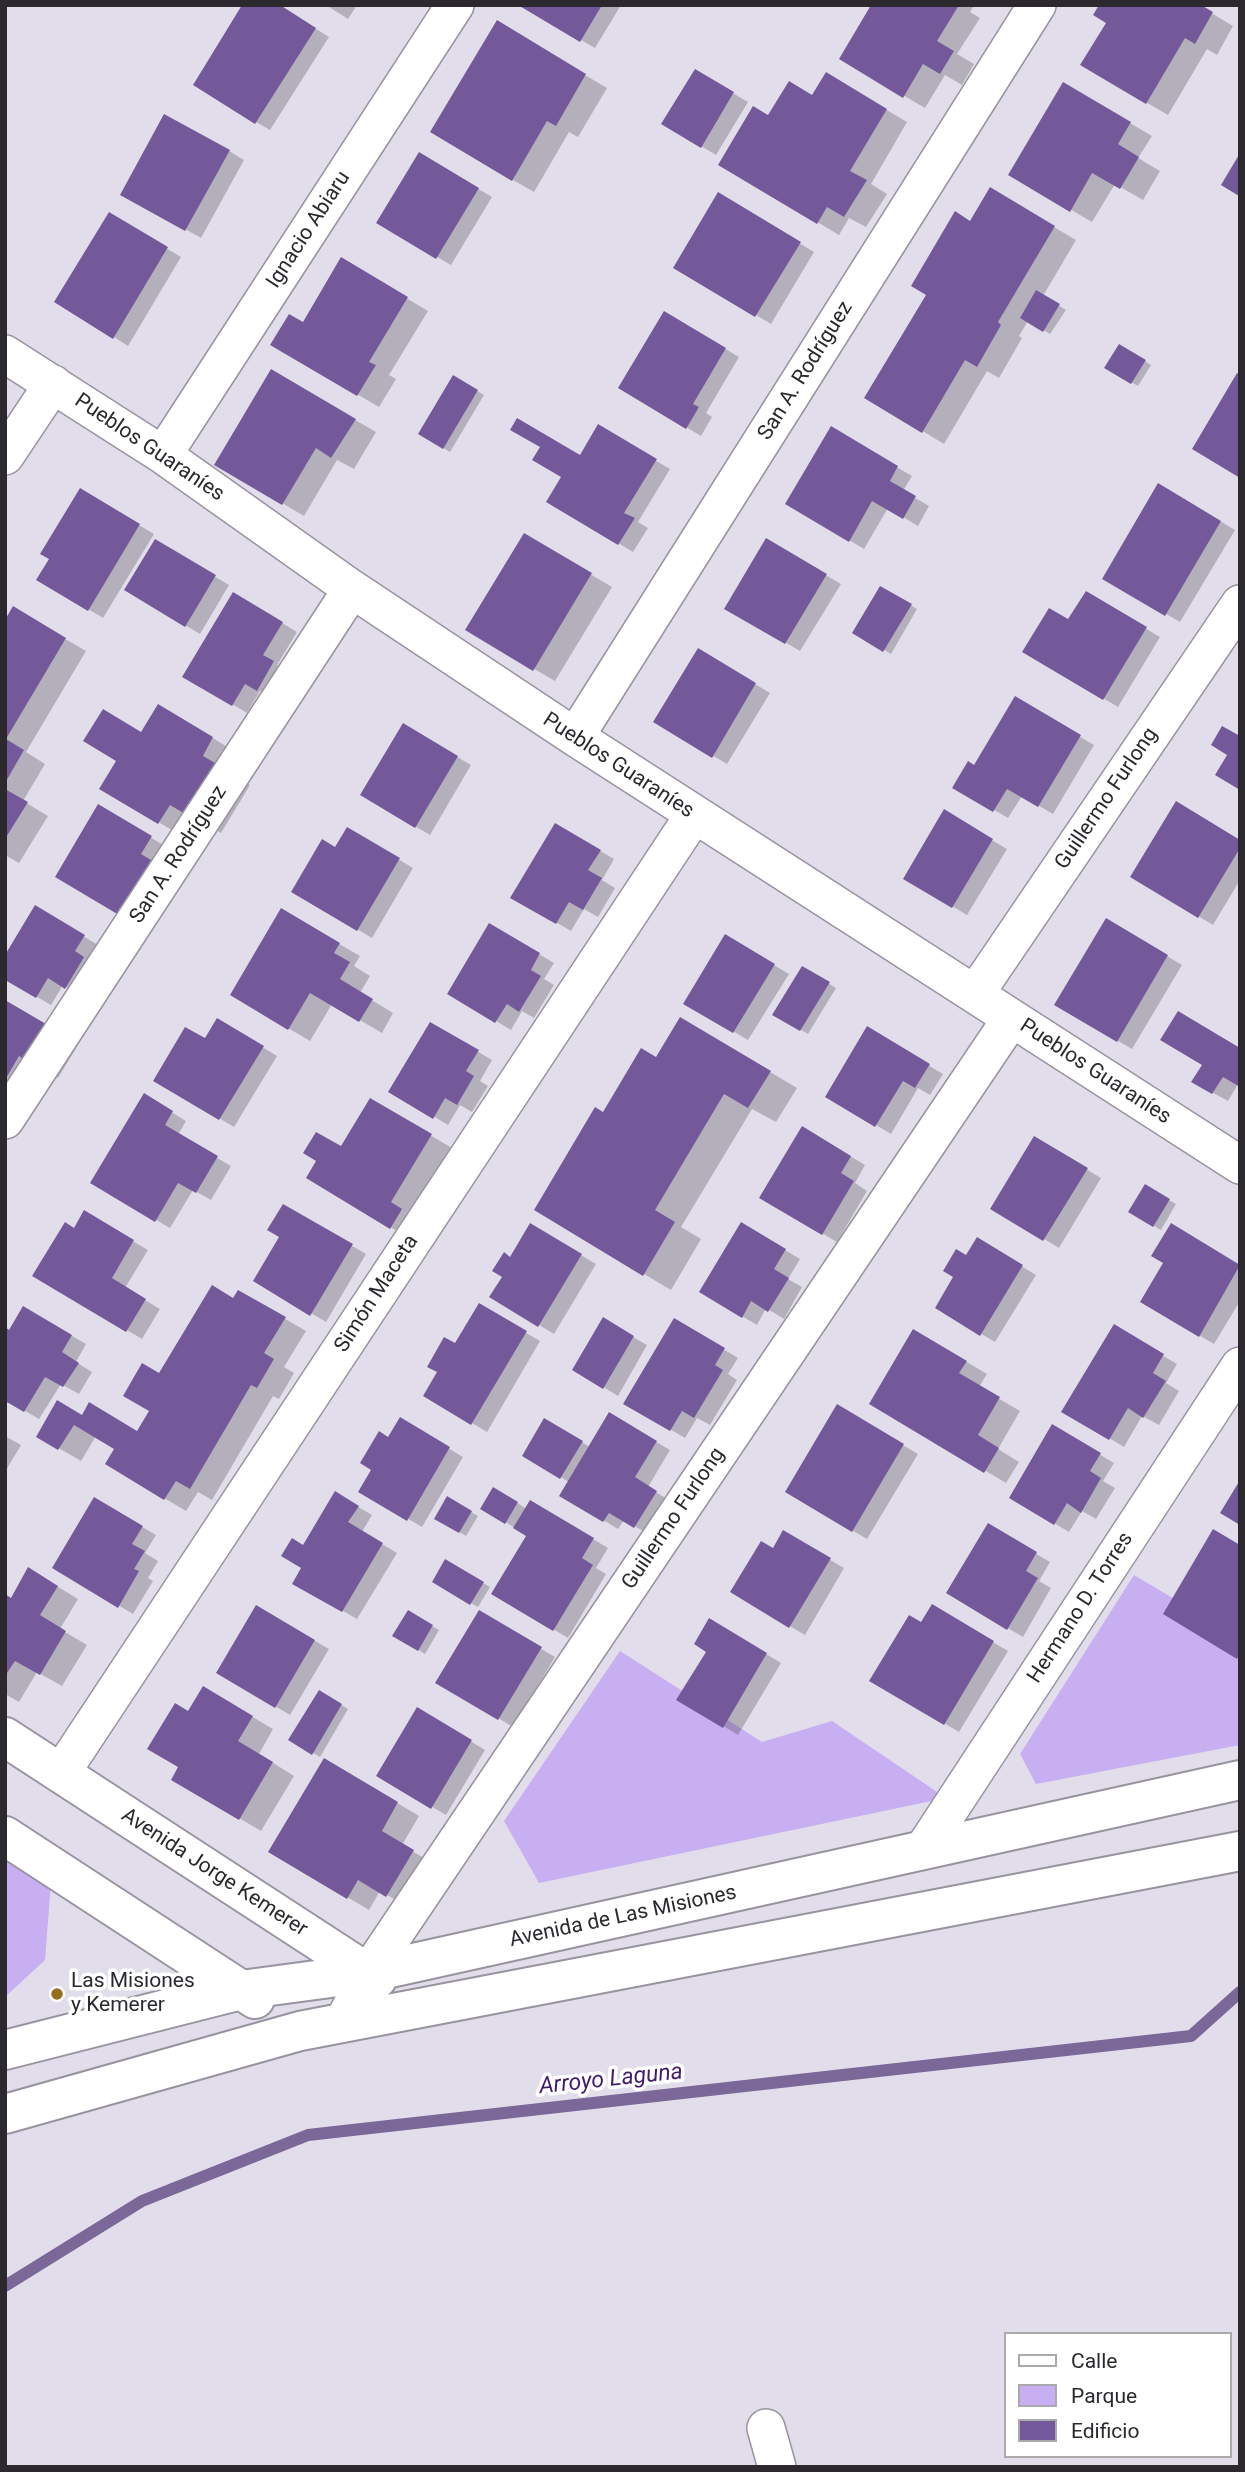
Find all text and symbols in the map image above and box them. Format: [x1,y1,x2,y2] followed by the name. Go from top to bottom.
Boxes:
[262,167,356,293] street label: Ignacio Abiaru
[753,297,859,445] street label: San A. Rodríguez
[69,389,229,507] street label: Pueblos Guaraníes
[538,708,698,824] street label: Pueblos Guaraníes
[1050,723,1164,875] street label: Guillermo Furlong
[125,781,233,929] street label: San A. Rodríguez
[1015,1014,1175,1130] street label: Pueblos Guaraníes
[330,1231,424,1357] street label: Simón Maceta
[617,1443,731,1595] street label: Guillermo Furlong
[1023,1528,1139,1688] street label: Hermano D. Torres
[116,1803,312,1943] street label: Avenida Jorge Kemerer
[507,1881,739,1953] street label: Avenida de Las Misiones
[71,1969,195,2019] place label: Las Misiones y Kemerer
[49,1986,65,2002] marker: Las Misiones y Kemerer
[538,2059,684,2101] water label: Arroyo Laguna
[1004,2332,1231,2458] legend
[1071,2349,1117,2373] text: Calle
[1071,2384,1137,2408] text: Parque
[1071,2419,1139,2443] text: Edificio

